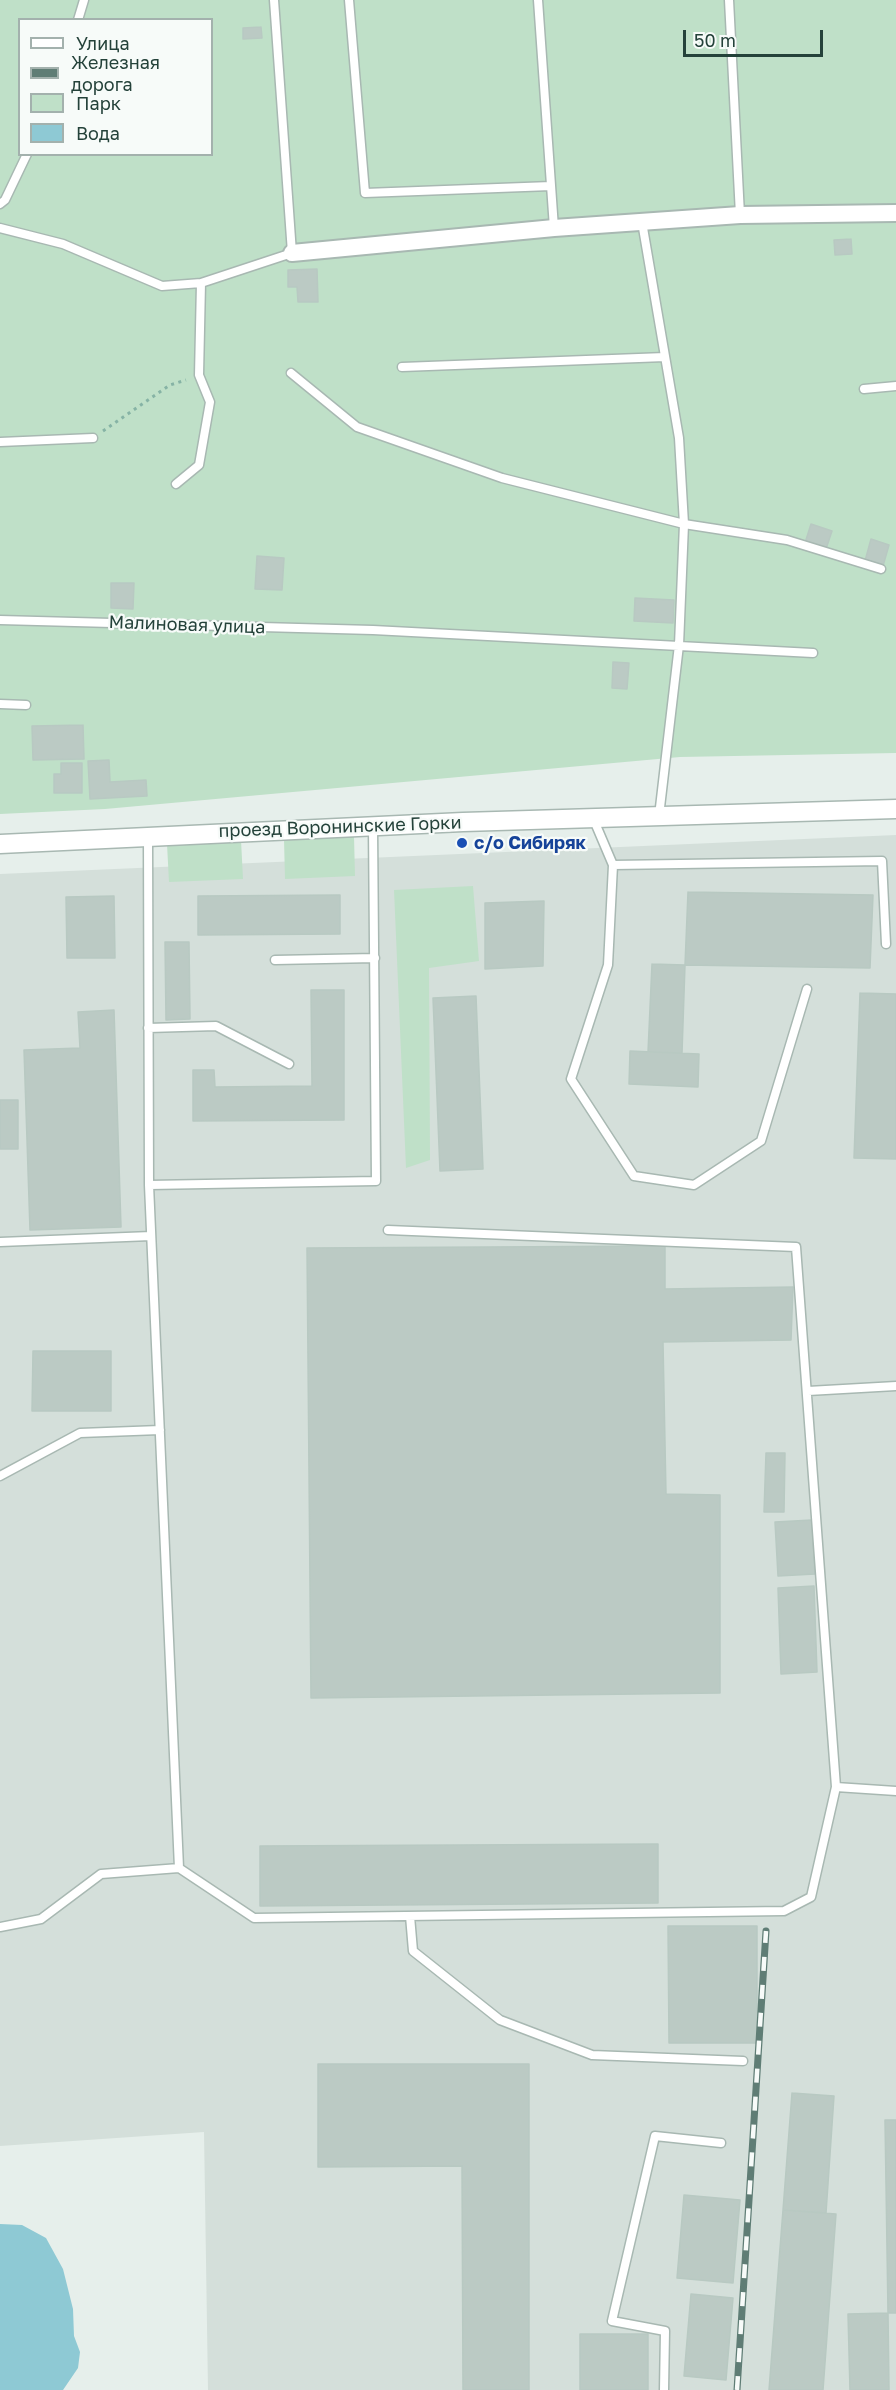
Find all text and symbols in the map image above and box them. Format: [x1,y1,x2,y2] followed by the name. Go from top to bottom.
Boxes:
[18,18,213,156] legend
[686,18,826,56] scale bar
[694,29,736,51] text: 50 m
[76,32,130,54] text: Улица
[71,51,160,95] text: Железная дорога
[76,92,121,114] text: Парк
[76,122,120,144] text: Вода
[108,611,266,639] street label: Малиновая улица
[218,812,462,842] street label: проезд Воронинские Горки
[474,832,586,854] place label: с/о Сибиряк
[455,836,469,850] marker: с/о Сибиряк

